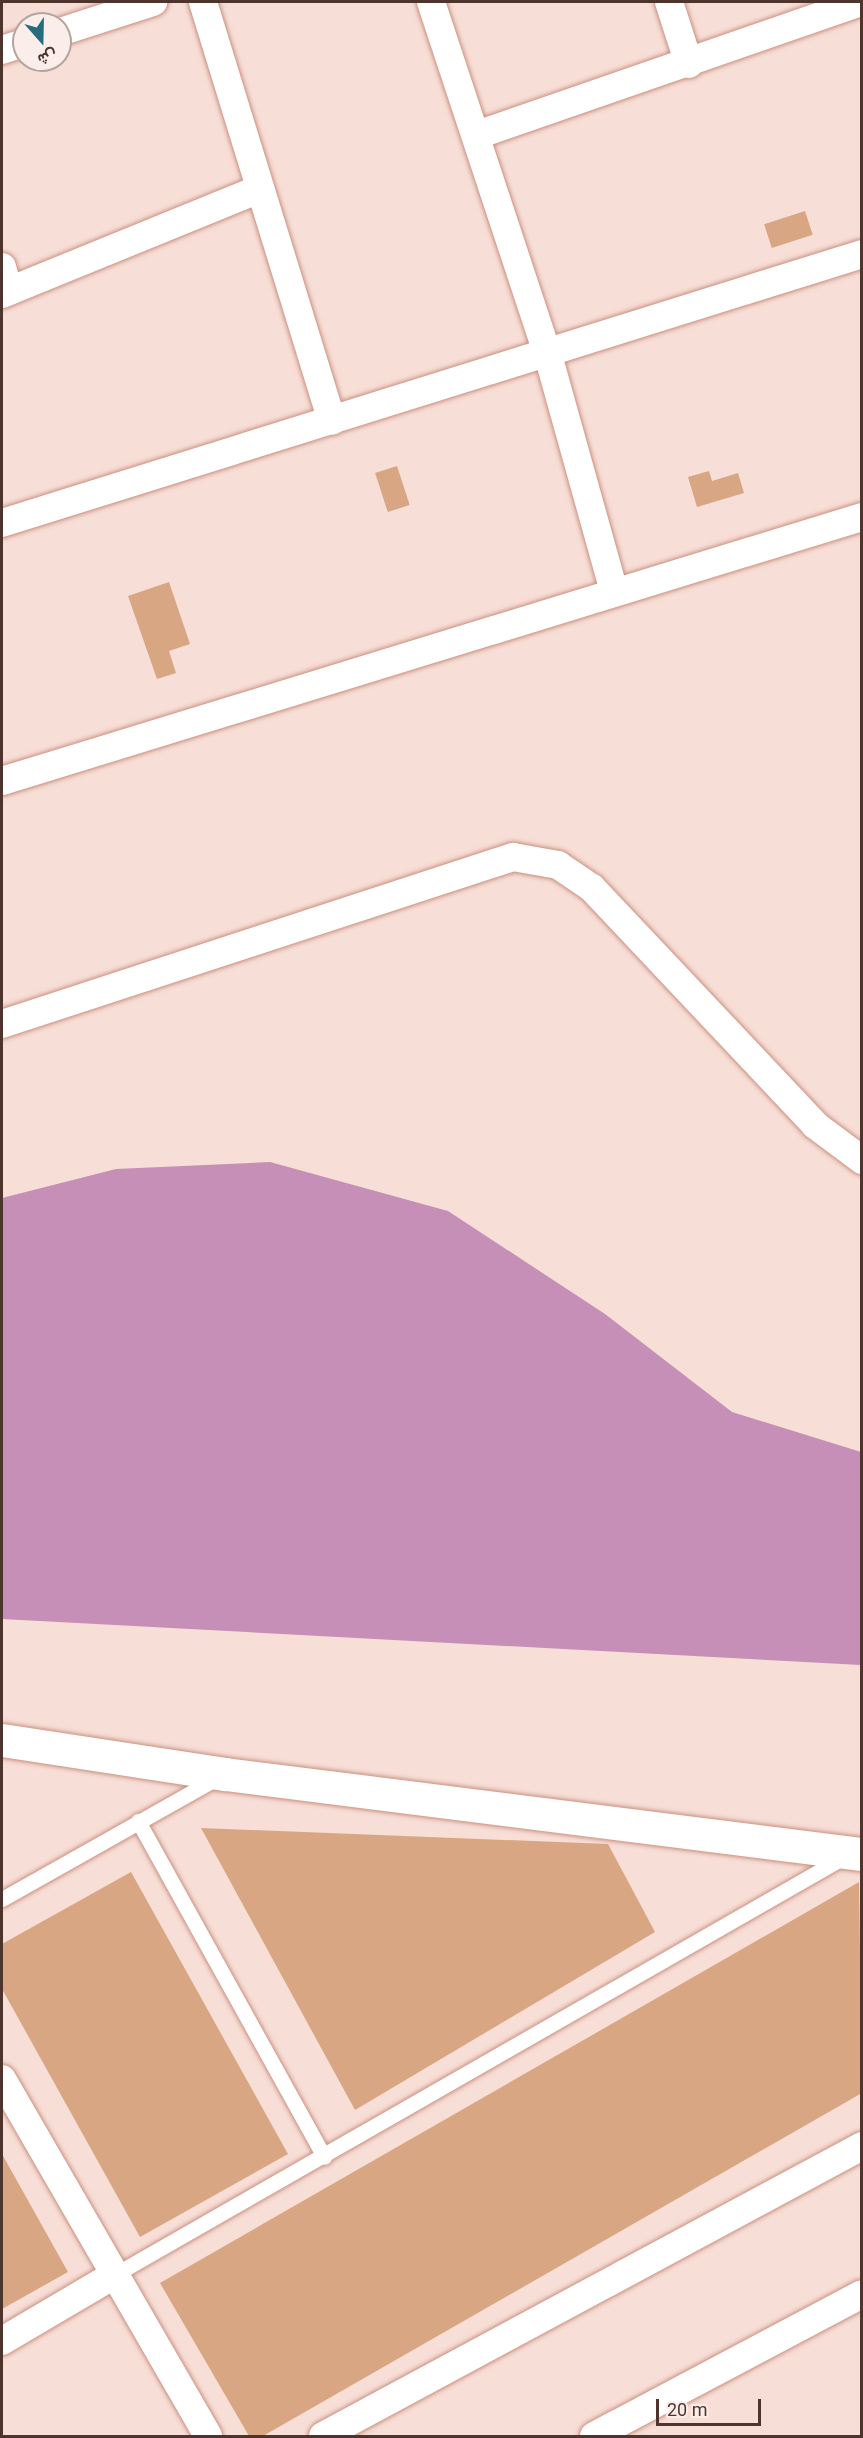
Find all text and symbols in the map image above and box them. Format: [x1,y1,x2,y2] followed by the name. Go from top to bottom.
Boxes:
[12,12,72,72] north arrow
[35,45,60,70] text: ش
[659,2387,764,2425] scale bar
[667,2399,707,2420] text: 20 m

